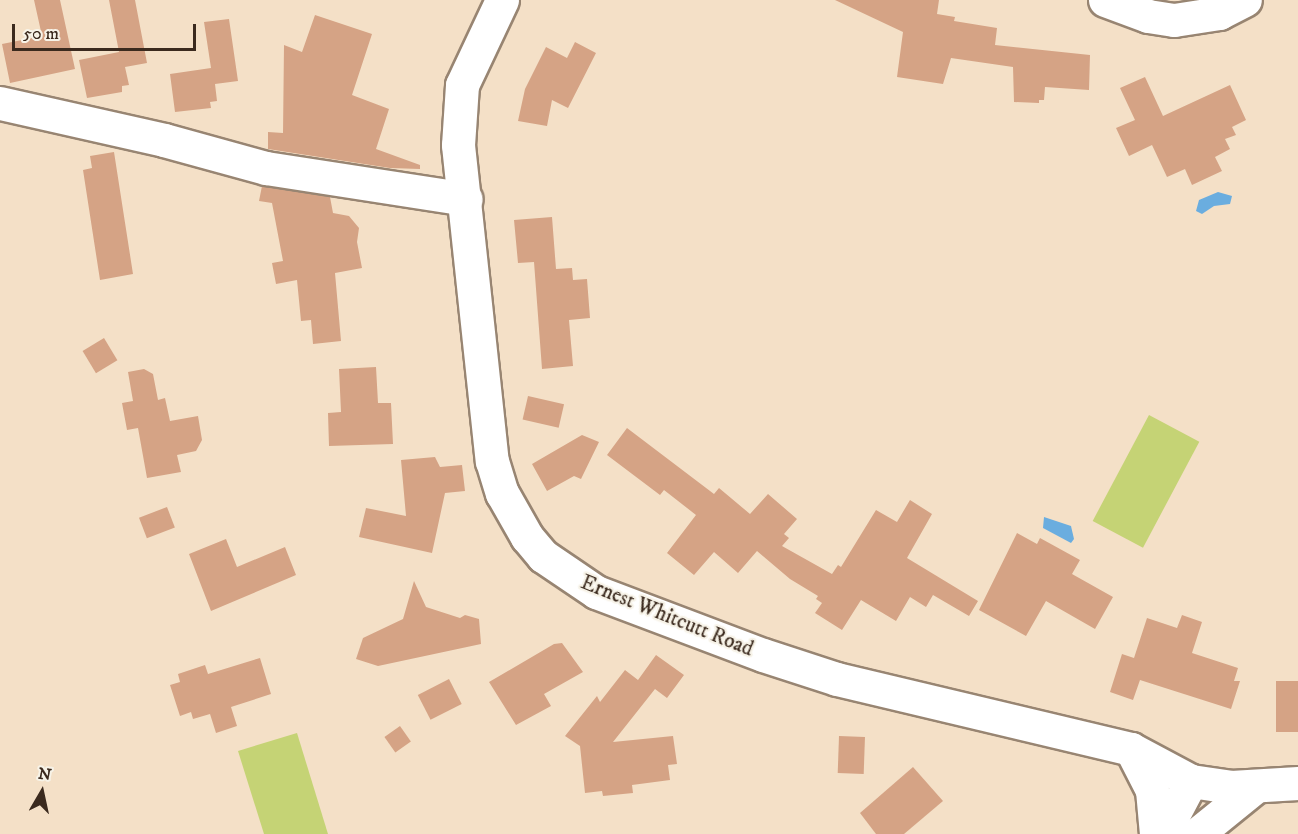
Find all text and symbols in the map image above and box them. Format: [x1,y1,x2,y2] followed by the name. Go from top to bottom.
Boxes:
[15,12,200,50] scale bar
[23,23,59,45] text: 50 m
[577,570,757,662] street label: Ernest Whitcutt Road
[12,762,72,822] north arrow
[37,763,53,785] text: N

